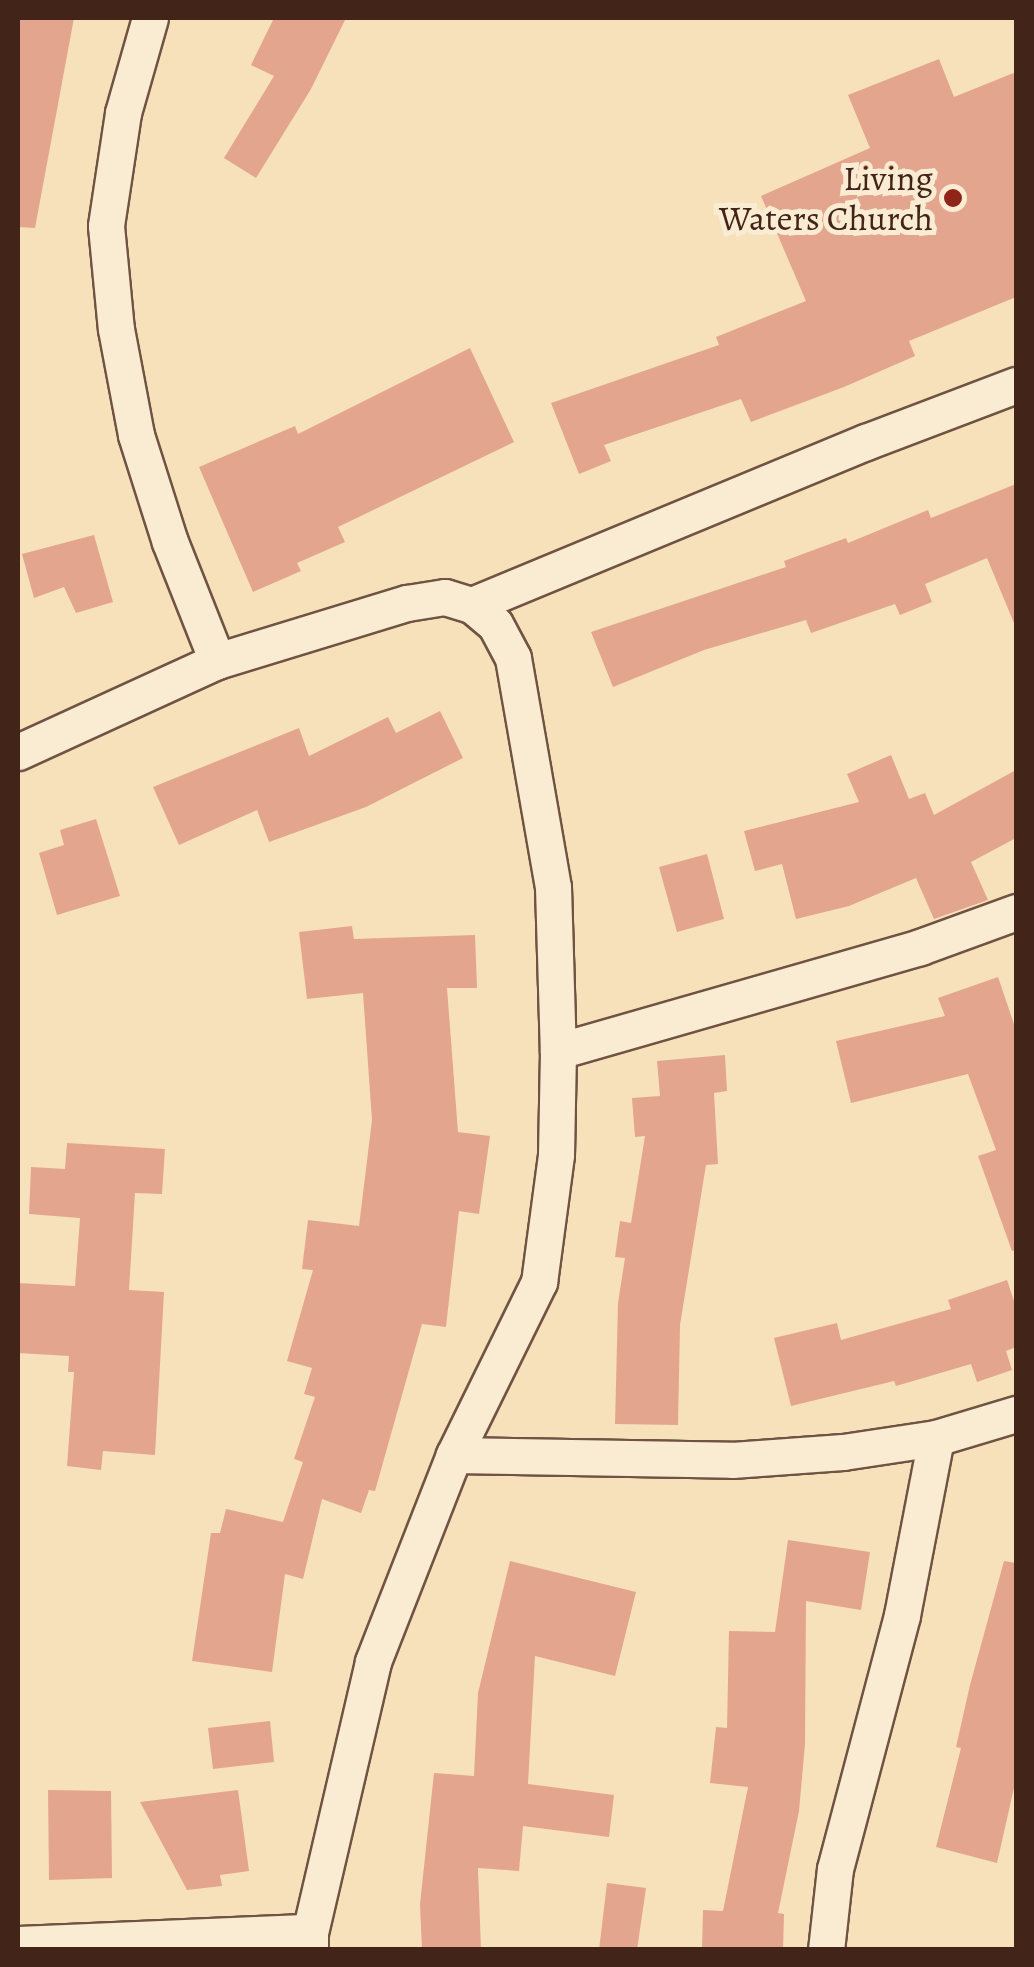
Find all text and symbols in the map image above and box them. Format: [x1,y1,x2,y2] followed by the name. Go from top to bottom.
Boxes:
[719,157,933,239] place label: Living Waters Church
[942,187,964,209] marker: Living Waters Church

